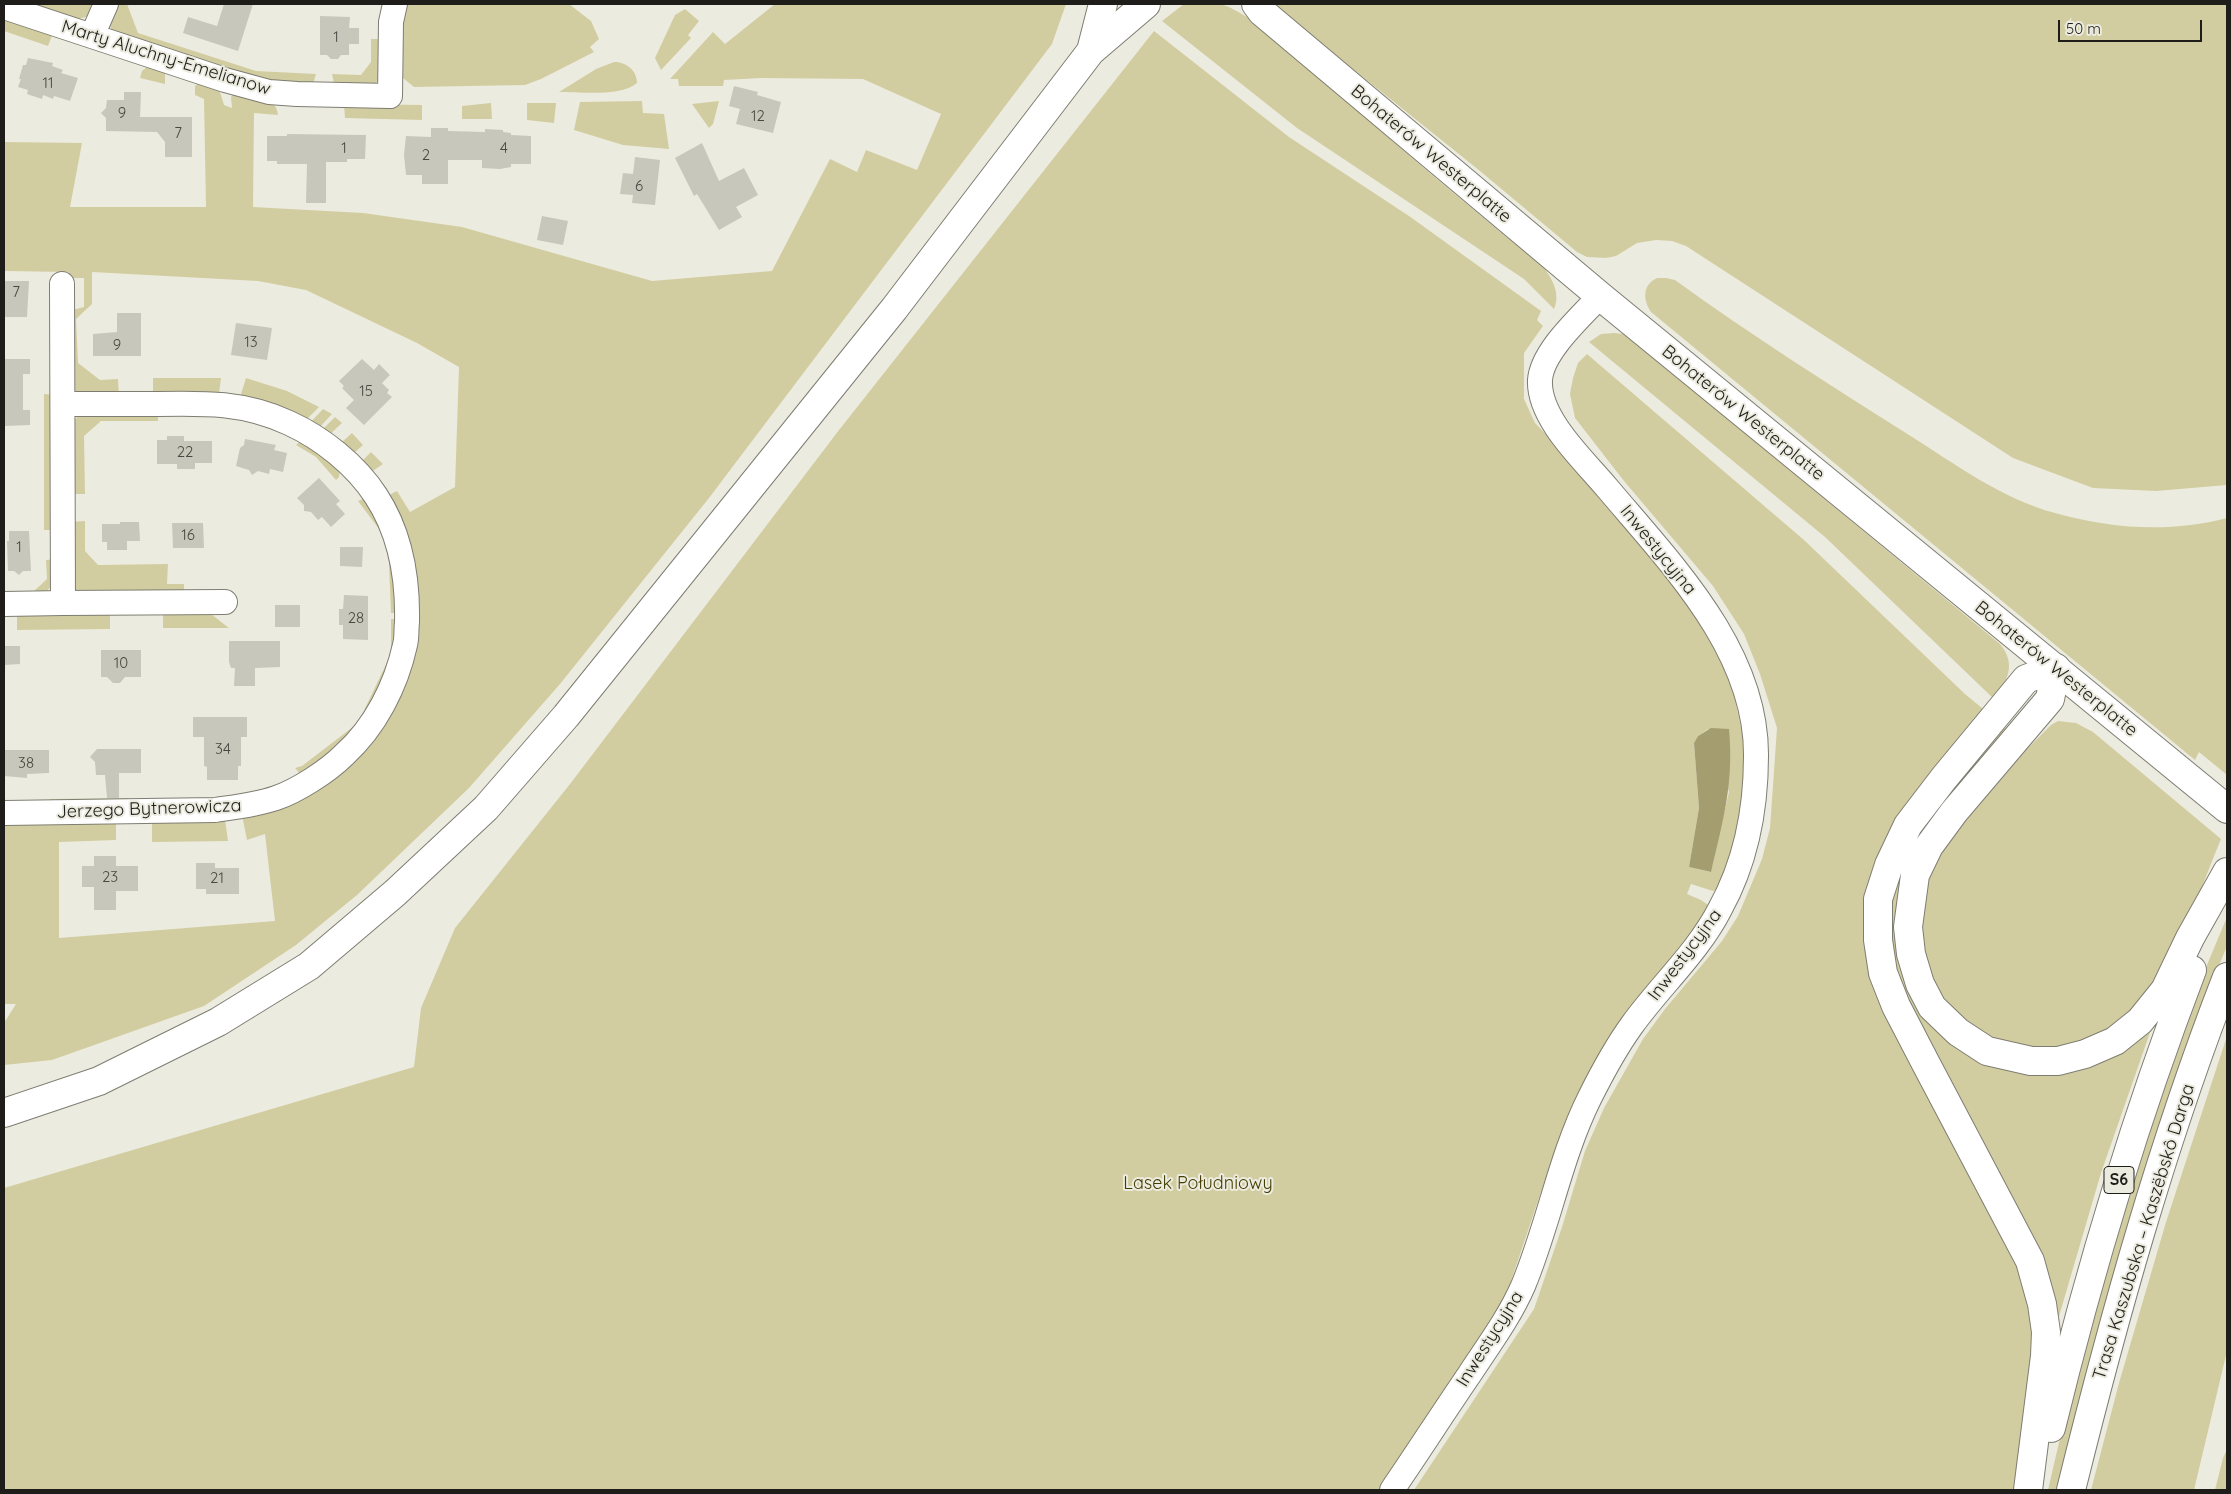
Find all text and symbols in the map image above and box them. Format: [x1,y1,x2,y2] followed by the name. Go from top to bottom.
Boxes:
[2061,10,2205,42] scale bar
[59,16,273,100] street label: Marty Aluchny-Emelianow
[2066,19,2101,38] text: 50 m
[333,28,339,46] house number: 1
[42,74,54,92] house number: 11
[1346,80,1516,228] street label: Bohaterów Westerplatte
[118,104,126,122] house number: 9
[751,107,765,125] house number: 12
[174,124,182,142] house number: 7
[341,139,347,157] house number: 1
[500,139,508,157] house number: 4
[422,146,430,164] house number: 2
[635,177,643,195] house number: 6
[12,283,20,301] house number: 7
[244,333,258,351] house number: 13
[113,336,121,354] house number: 9
[1657,341,1829,485] street label: Bohaterów Westerplatte
[359,382,373,400] house number: 15
[177,443,193,461] house number: 22
[1615,501,1701,599] street label: Inwestycyjna
[181,526,195,544] house number: 16
[16,538,22,556] house number: 1
[1970,597,2142,741] street label: Bohaterów Westerplatte
[348,609,364,627] house number: 28
[114,654,128,672] house number: 10
[215,740,231,758] house number: 34
[18,754,34,772] house number: 38
[56,795,242,823] street label: Jerzego Bytnerowicza
[102,868,118,886] house number: 23
[210,869,224,887] house number: 21
[1644,905,1726,1005] street label: Inwestycyjna
[2089,1081,2199,1383] street label: Trasa Kaszubska – Kaszëbskô Darga
[2104,1166,2134,1194] road number: S6
[1123,1173,1273,1195] park label: Lasek Południowy
[1452,1287,1528,1391] street label: Inwestycyjna

